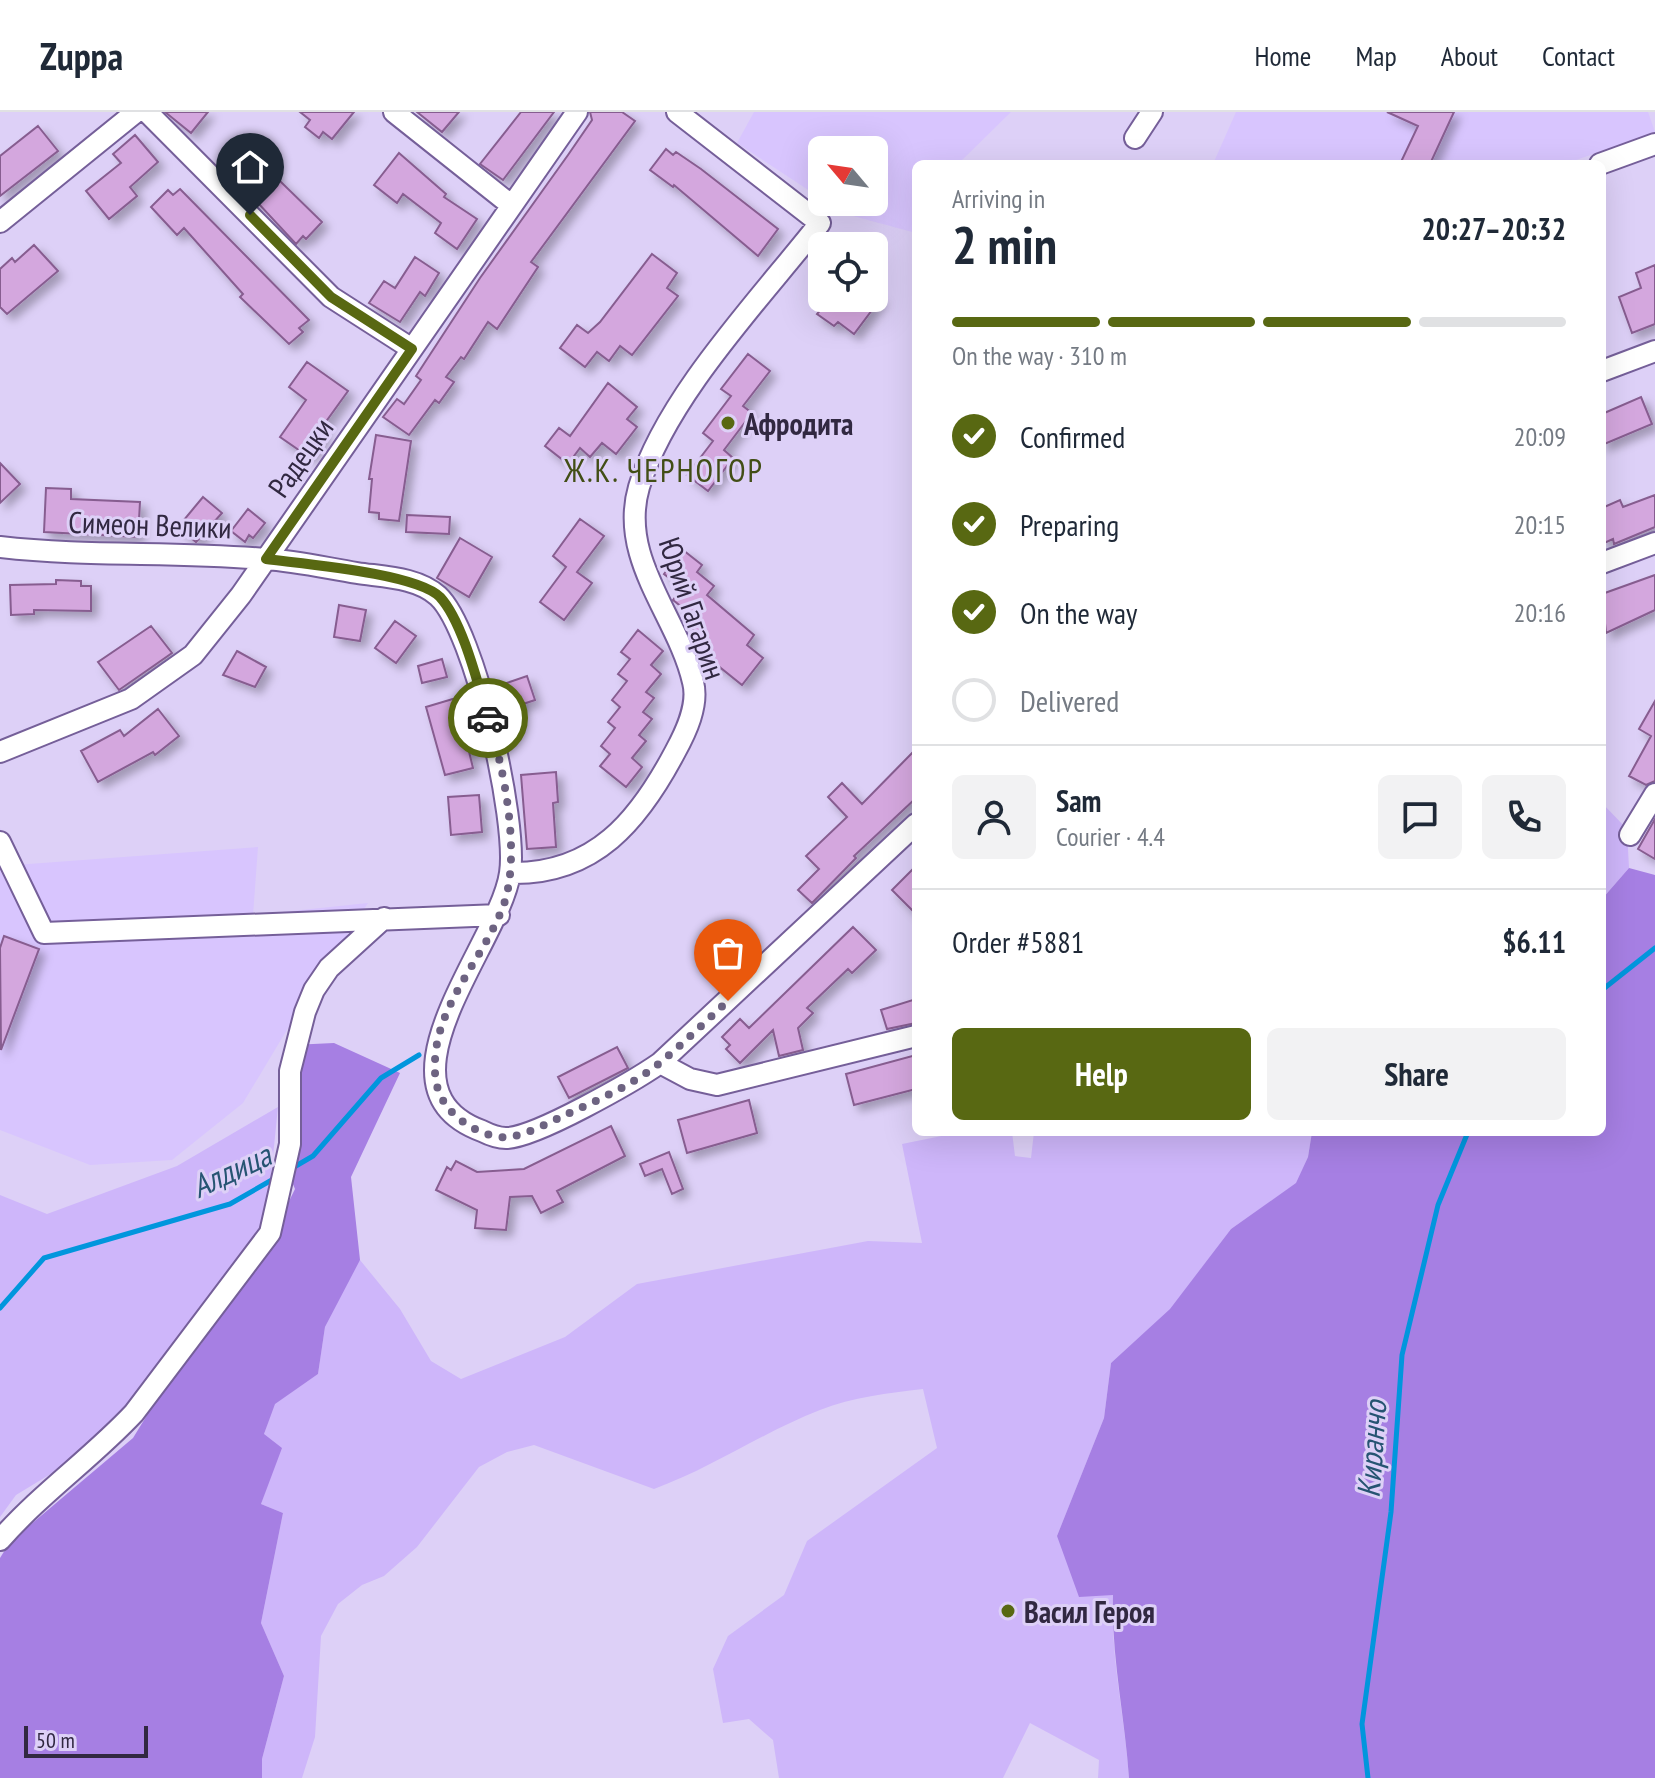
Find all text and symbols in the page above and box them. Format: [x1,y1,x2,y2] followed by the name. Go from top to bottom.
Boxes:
[40,31,123,80] text: Zuppa
[1255,37,1311,74] text: Home
[1355,37,1397,74] text: Map
[1441,37,1498,74] text: About
[1542,37,1615,74] text: Contact
[216,133,284,215] pin
[808,136,888,216] north arrow
[808,136,888,312] map controls
[228,145,272,189] icon: home
[952,182,1045,215] text: Arriving in
[1422,209,1566,248] text: 20:27–20:32
[952,211,1057,278] text: 2 min
[808,232,888,312] button: locate
[952,339,1127,372] text: On the way · 310 m
[743,404,853,443] place label: Афродита
[259,410,341,504] street label: Радецки
[719,414,737,432] marker: Афродита
[952,414,996,458] icon: check
[1020,417,1125,456] text: Confirmed
[1514,420,1566,453] text: 20:09
[563,449,764,491] district label: Ж.К. ЧЕРНОГОР
[68,502,232,546] street label: Симеон Велики
[952,502,996,546] icon: check
[1020,505,1119,544] text: Preparing
[1514,508,1566,541] text: 20:15
[651,532,735,684] street label: Юрий Гагарин
[952,590,996,634] icon: check
[1020,593,1137,632] text: On the way
[1514,596,1566,629] text: 20:16
[448,678,528,758] courier
[1020,681,1119,720] text: Delivered
[466,696,510,740] icon: car
[952,775,1036,859] button: person
[1378,775,1462,859] button: chat
[1482,775,1566,859] button: phone
[1056,781,1101,820] text: Sam
[1056,820,1165,853] text: Courier · 4.4
[694,919,762,1001] pin
[952,922,1084,961] text: Order #5881
[1502,922,1566,961] text: $6.11
[706,931,750,975] icon: bag
[952,1028,1251,1120] button: Help
[1267,1028,1566,1120] button: Share
[185,1133,279,1207] water label: Алдица
[1347,1397,1395,1499] water label: Киранчо
[1024,1592,1155,1631] place label: Васил Героя
[999,1602,1017,1620] marker: Васил Героя
[24,1722,148,1758] scale bar
[36,1726,75,1754] text: 50 m

